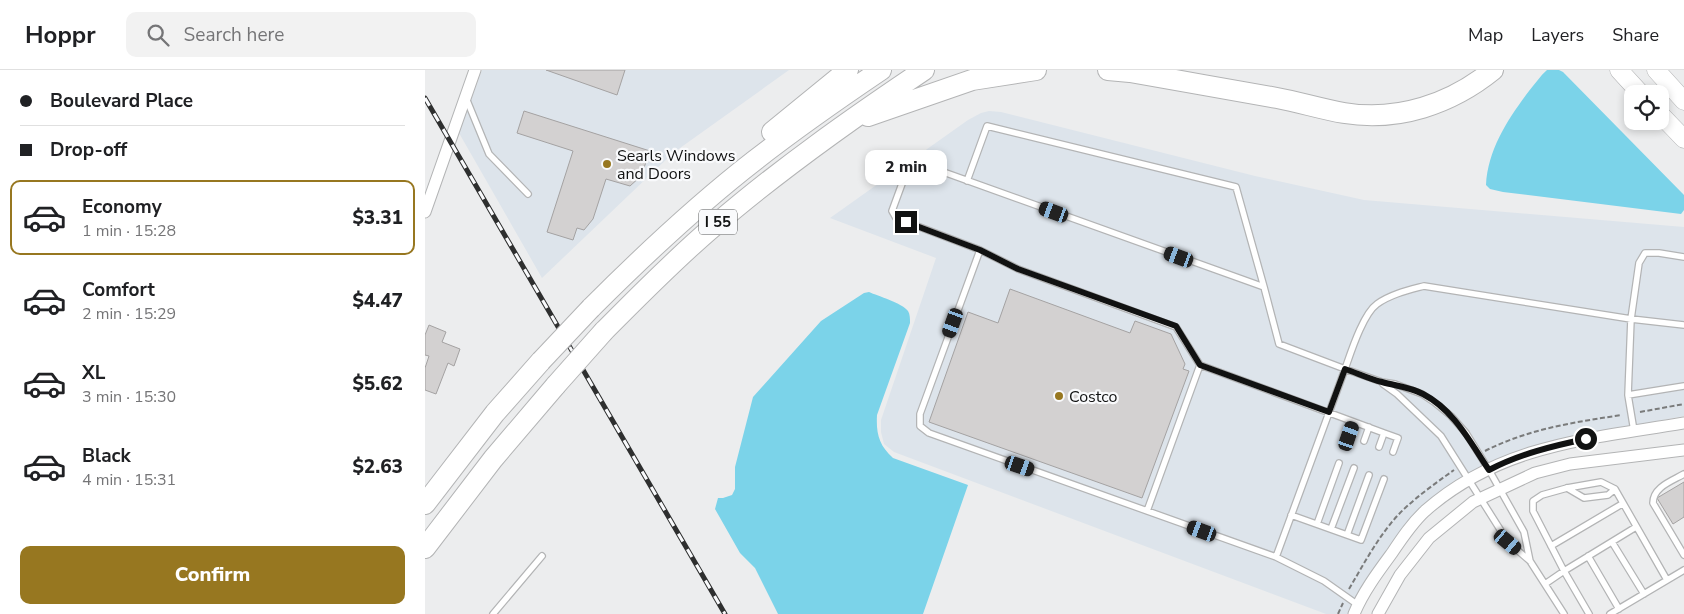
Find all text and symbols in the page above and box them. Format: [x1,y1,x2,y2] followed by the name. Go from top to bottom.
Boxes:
[126,12,476,57] search box
[25,19,96,51] text: Hoppr
[144,21,172,49] icon: search
[184,22,284,48] text: Search here
[1468,23,1503,47] text: Map
[1531,23,1584,47] text: Layers
[1612,23,1659,47] text: Share
[1624,85,1669,130] map controls
[1624,85,1669,130] button: locate
[50,88,193,114] text: Boulevard Place
[50,137,127,163] text: Drop-off
[617,145,736,185] place label: Searls Windows and Doors
[865,150,947,184] callout: 2 min
[885,156,927,178] text: 2 min
[601,158,613,170] marker: Searls Windows and Doors
[82,194,162,220] text: Economy
[22,195,67,240] icon: car
[1037,200,1070,224] car
[352,205,403,231] text: $3.31
[699,210,737,234] road number: I 55
[895,211,917,233] route end
[82,220,176,242] text: 1 min · 15:28
[1162,245,1195,269] car
[82,277,155,303] text: Comfort
[22,278,67,323] icon: car
[352,288,403,314] text: $4.47
[82,303,176,325] text: 2 min · 15:29
[940,306,965,340] car
[82,360,105,386] text: XL
[22,361,67,406] icon: car
[352,371,403,397] text: $5.62
[82,386,176,408] text: 3 min · 15:30
[1069,386,1117,408] place label: Costco
[1053,390,1065,402] marker: Costco
[1337,419,1360,453] car
[1575,428,1597,450] route start
[82,443,131,469] text: Black
[22,444,67,489] icon: car
[352,454,403,480] text: $2.63
[1003,454,1036,478] car
[82,469,176,491] text: 4 min · 15:31
[1185,519,1218,543] car
[1491,527,1524,557] car
[20,546,405,604] button: Confirm

